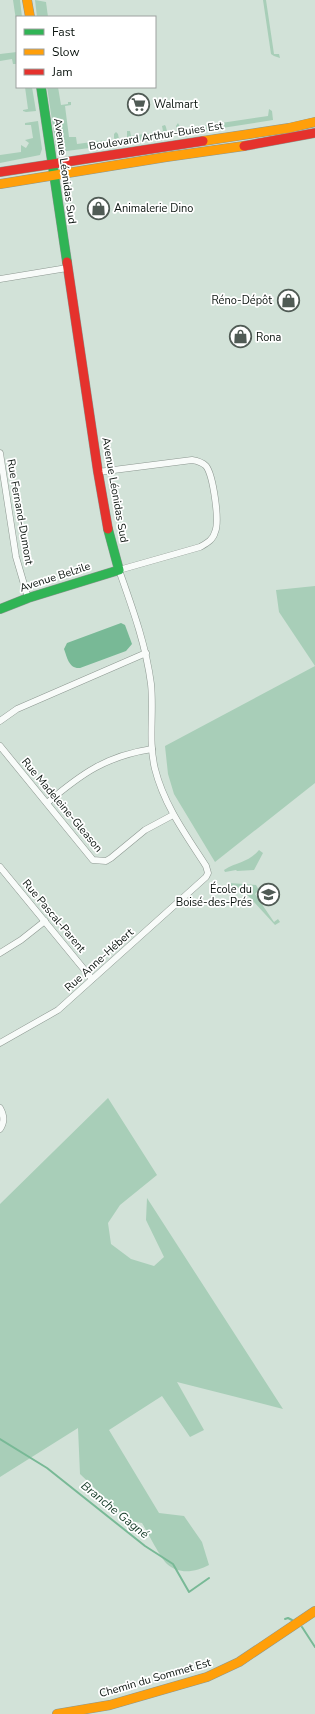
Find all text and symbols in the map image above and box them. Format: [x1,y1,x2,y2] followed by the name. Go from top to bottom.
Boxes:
[16,16,156,88] legend
[52,24,75,40] text: Fast
[52,44,80,60] text: Slow
[51,64,73,80] text: Jam
[126,91,152,117] supermarket icon: Walmart
[154,97,198,112] place label: Walmart
[50,117,80,225] street label: Avenue Léonidas Sud
[88,118,224,154] street label: Boulevard Arthur-Buies Est
[86,195,112,221] shop icon: Animalerie Dino
[114,201,193,216] place label: Animalerie Dino
[275,287,301,313] shop icon: Réno-Dépôt
[211,293,272,308] place label: Réno-Dépôt
[228,324,254,350] shop icon: Rona
[256,330,282,345] place label: Rona
[98,436,132,544] street label: Avenue Léonidas Sud
[3,458,37,566] street label: Rue Fernand-Dumont
[18,558,92,595] street label: Avenue Belzile
[18,755,106,855] street label: Rue Madeleine-Gleason
[19,876,89,956] street label: Rue Pascal-Parent
[176,881,252,910] place label: École du Boisé-des-Prés
[255,882,281,908] school or university icon: École du Boisé-des-Prés
[61,925,137,995] street label: Rue Anne-Hébert
[78,1478,153,1543] water label: Branche Gagné
[97,1655,213,1701] street label: Chemin du Sommet Est

